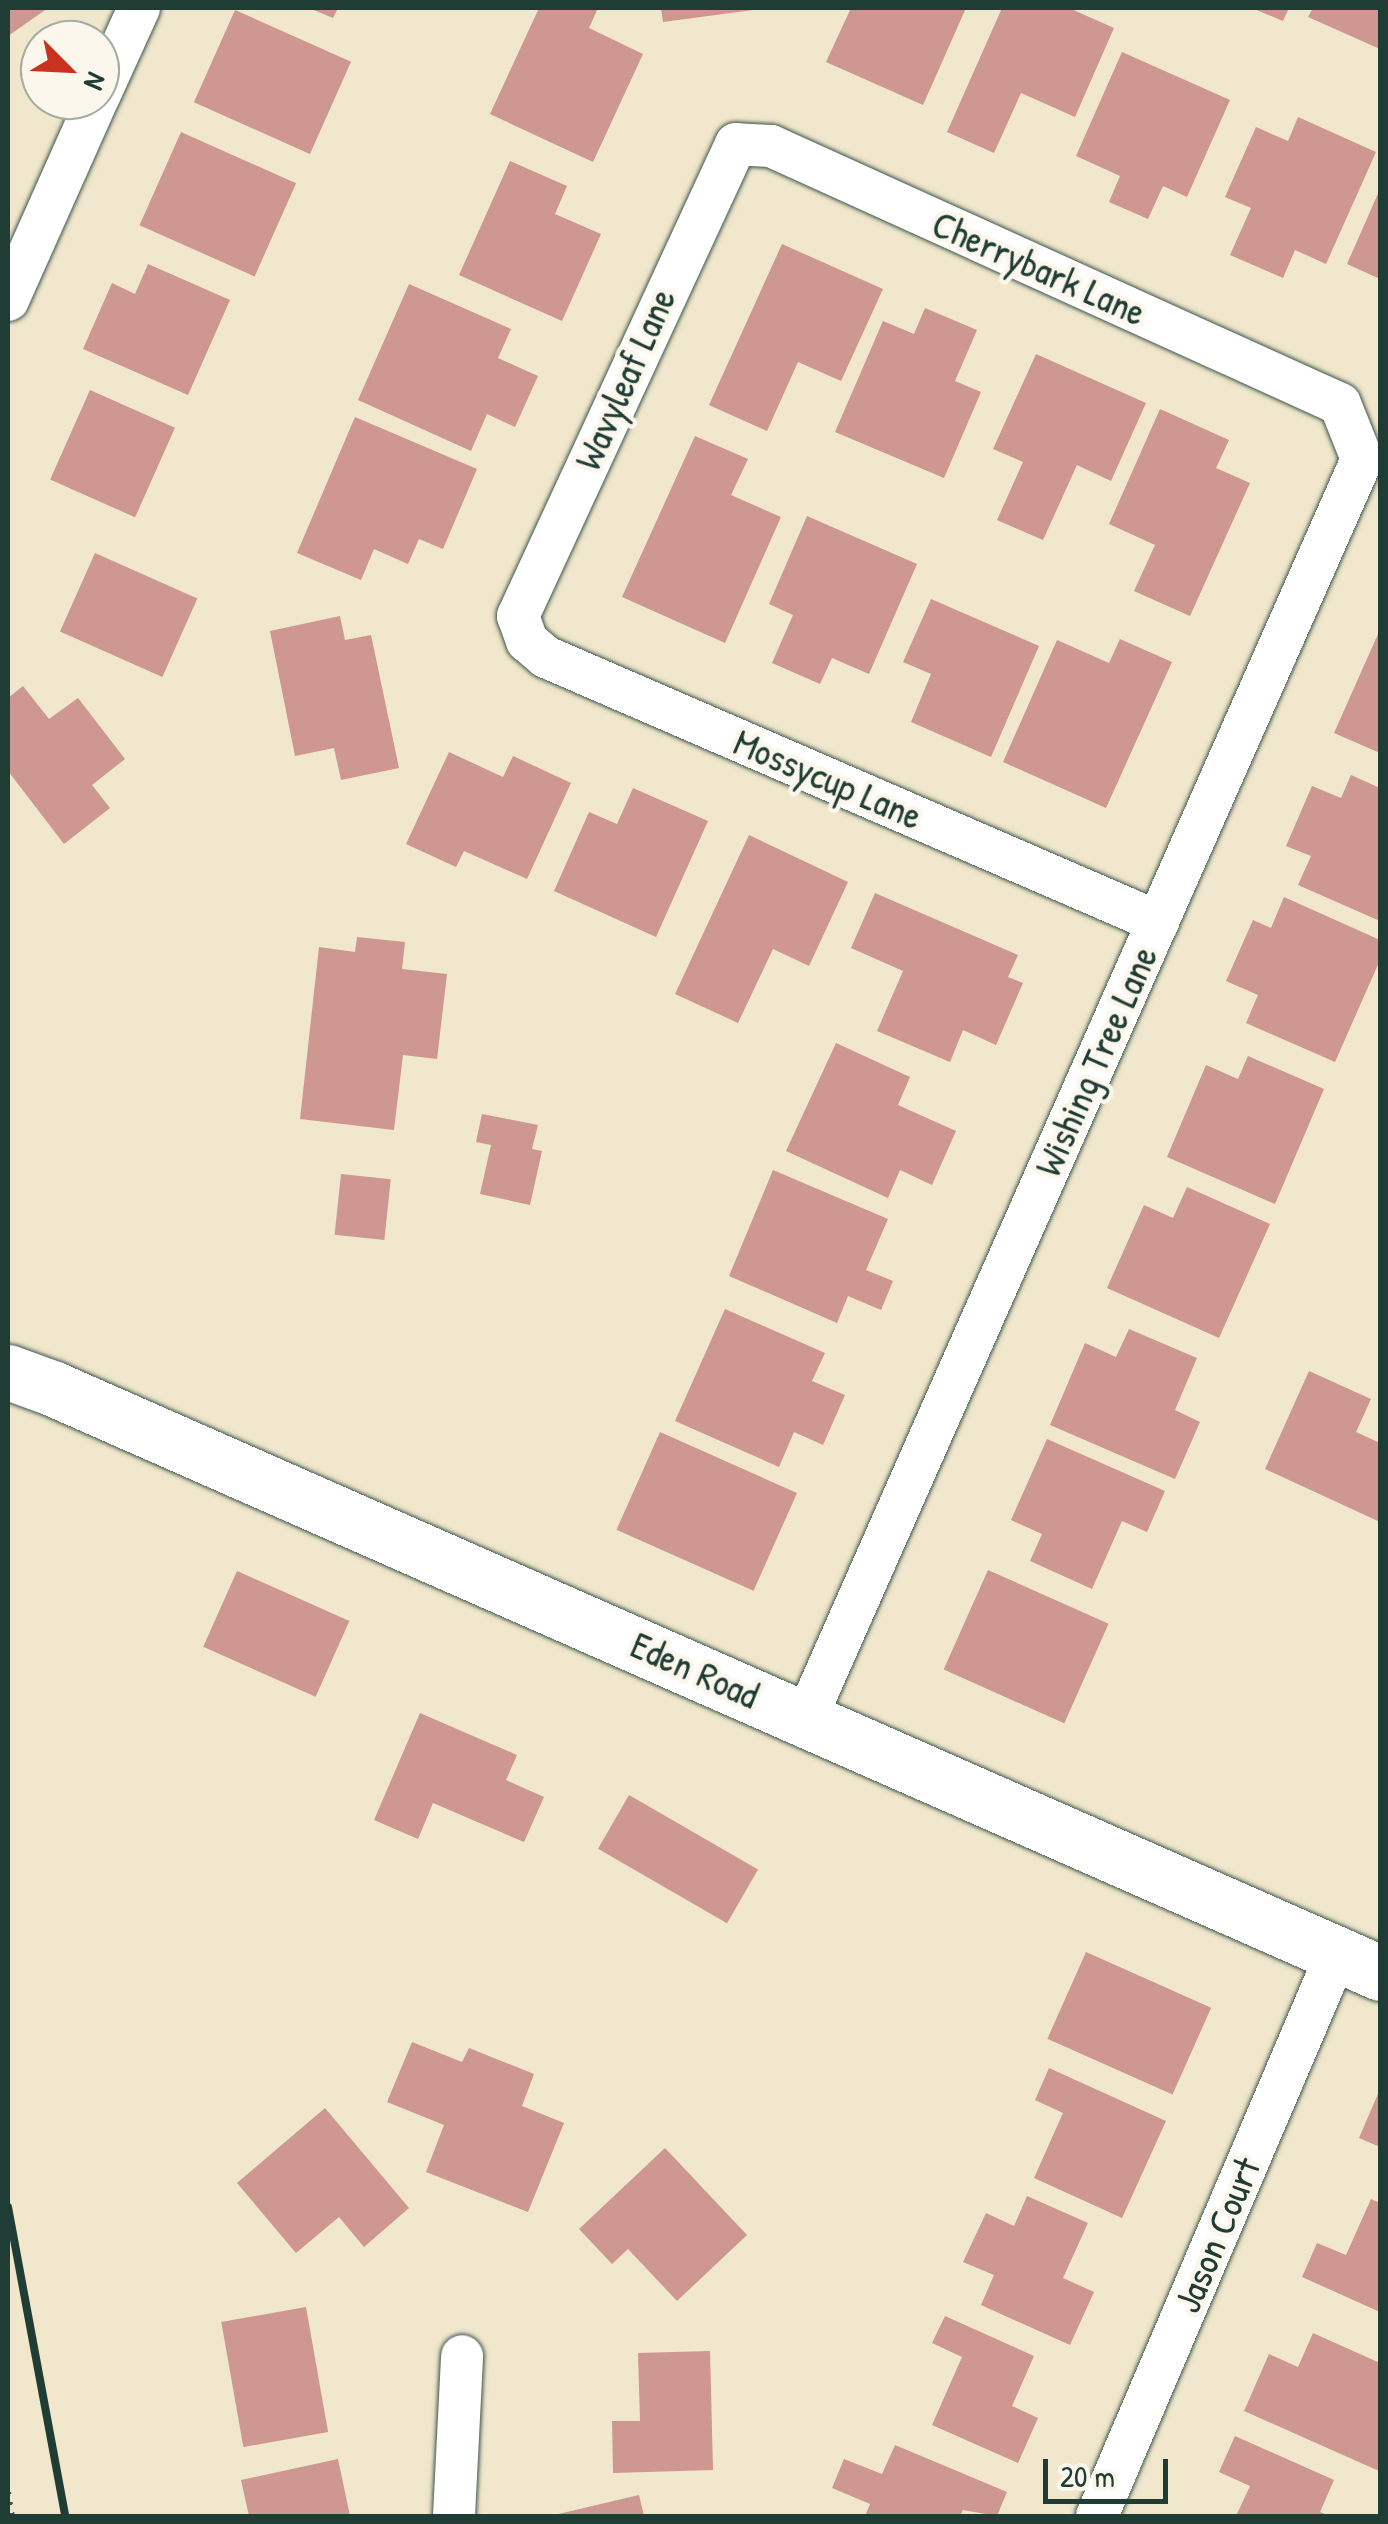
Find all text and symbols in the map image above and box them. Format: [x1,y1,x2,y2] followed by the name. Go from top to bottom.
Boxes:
[20,20,120,120] north arrow
[75,67,116,96] text: N
[925,201,1153,335] street label: Cherrybark Lane
[565,281,685,477] street label: Wavyleaf Lane
[727,719,929,839] street label: Mossycup Lane
[1025,939,1167,1183] street label: Wishing Tree Lane
[624,1622,766,1718] street label: Eden Road
[1164,2151,1270,2319] street label: Jason Court
[1048,2439,1173,2501] scale bar
[1060,2456,1115,2496] text: 20 m

